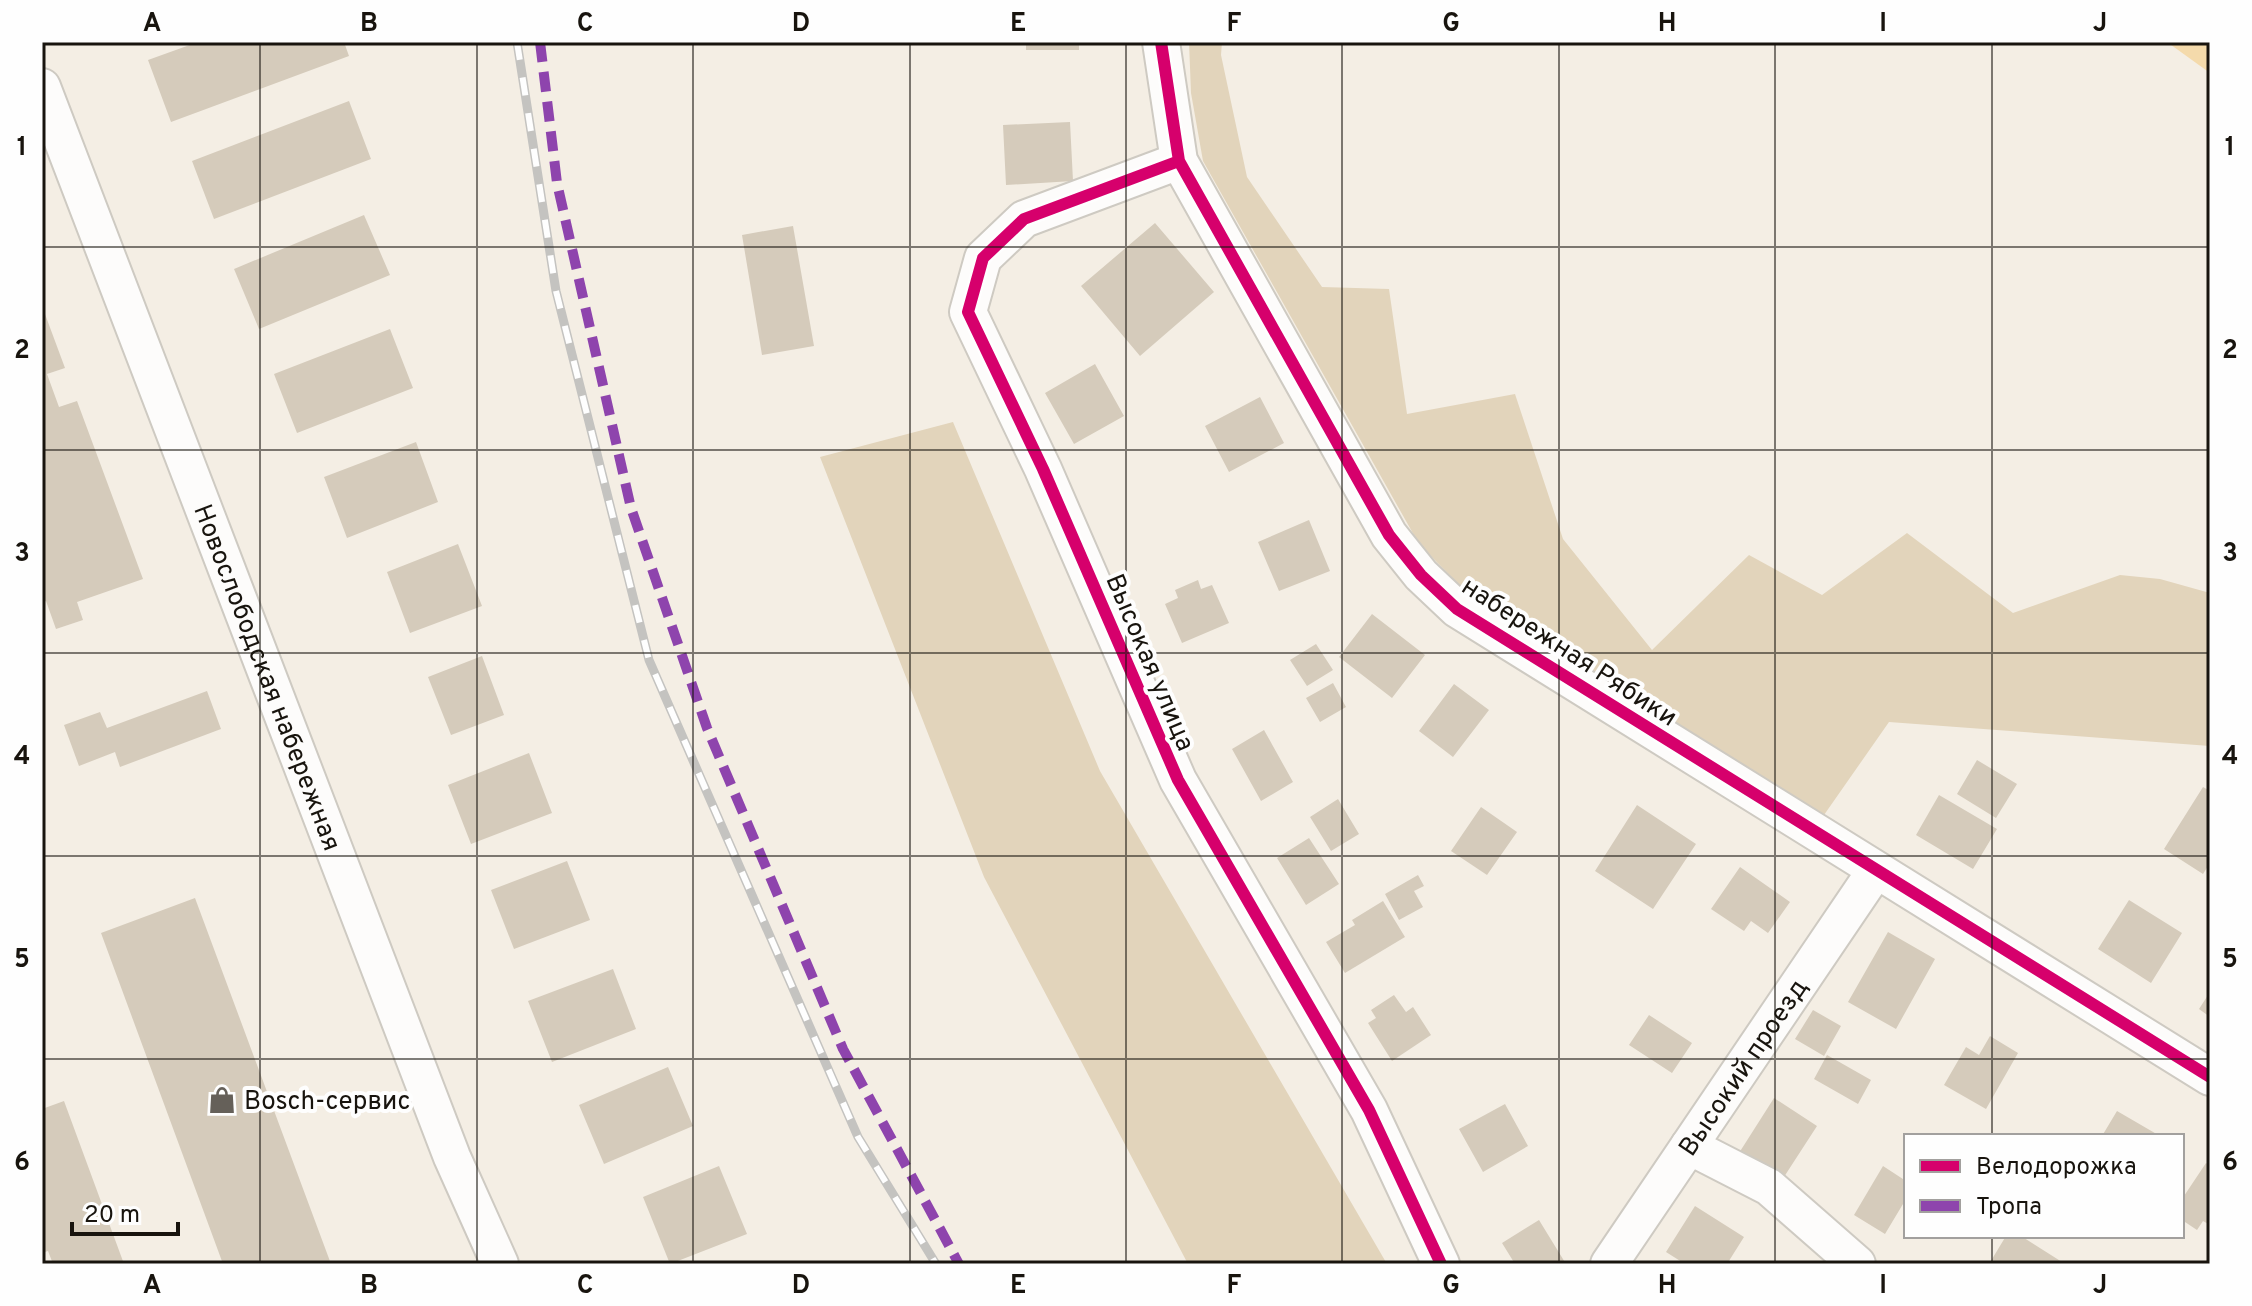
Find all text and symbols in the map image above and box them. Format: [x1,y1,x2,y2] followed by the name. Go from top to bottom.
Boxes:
[143,8,161,41] text: A
[360,8,378,41] text: B
[577,8,593,41] text: C
[792,8,810,41] text: D
[1010,8,1026,41] text: E
[1227,8,1242,41] text: F
[1442,8,1460,41] text: G
[1658,8,1676,41] text: H
[1879,8,1887,41] text: I
[2093,8,2107,41] text: J
[17,132,27,165] text: 1
[2225,132,2235,165] text: 1
[14,335,30,368] text: 2
[2222,335,2238,368] text: 2
[184,500,347,856] street label: Новослободская набережная
[14,538,30,571] text: 3
[2222,538,2238,571] text: 3
[1097,569,1201,757] street label: Высокая улица
[1455,571,1683,735] street label: набережная Рябики
[14,741,30,774] text: 4
[2222,741,2238,774] text: 4
[14,944,30,977] text: 5
[2222,944,2238,977] text: 5
[1673,973,1816,1163] street label: Высокий проезд
[207,1085,237,1115] shop icon: Bosch-сервис
[244,1086,410,1119] place label: Bosch-сервис
[1904,1134,2184,1238] legend
[14,1147,30,1180] text: 6
[2222,1147,2238,1180] text: 6
[1976,1153,2137,1183] text: Велодорожка
[72,1186,178,1236] scale bar
[1976,1193,2042,1223] text: Тропа
[84,1201,140,1231] text: 20 m
[143,1270,161,1303] text: A
[360,1270,378,1303] text: B
[577,1270,593,1303] text: C
[792,1270,810,1303] text: D
[1010,1270,1026,1303] text: E
[1227,1270,1242,1303] text: F
[1442,1270,1460,1303] text: G
[1658,1270,1676,1303] text: H
[1879,1270,1887,1303] text: I
[2093,1270,2107,1303] text: J

